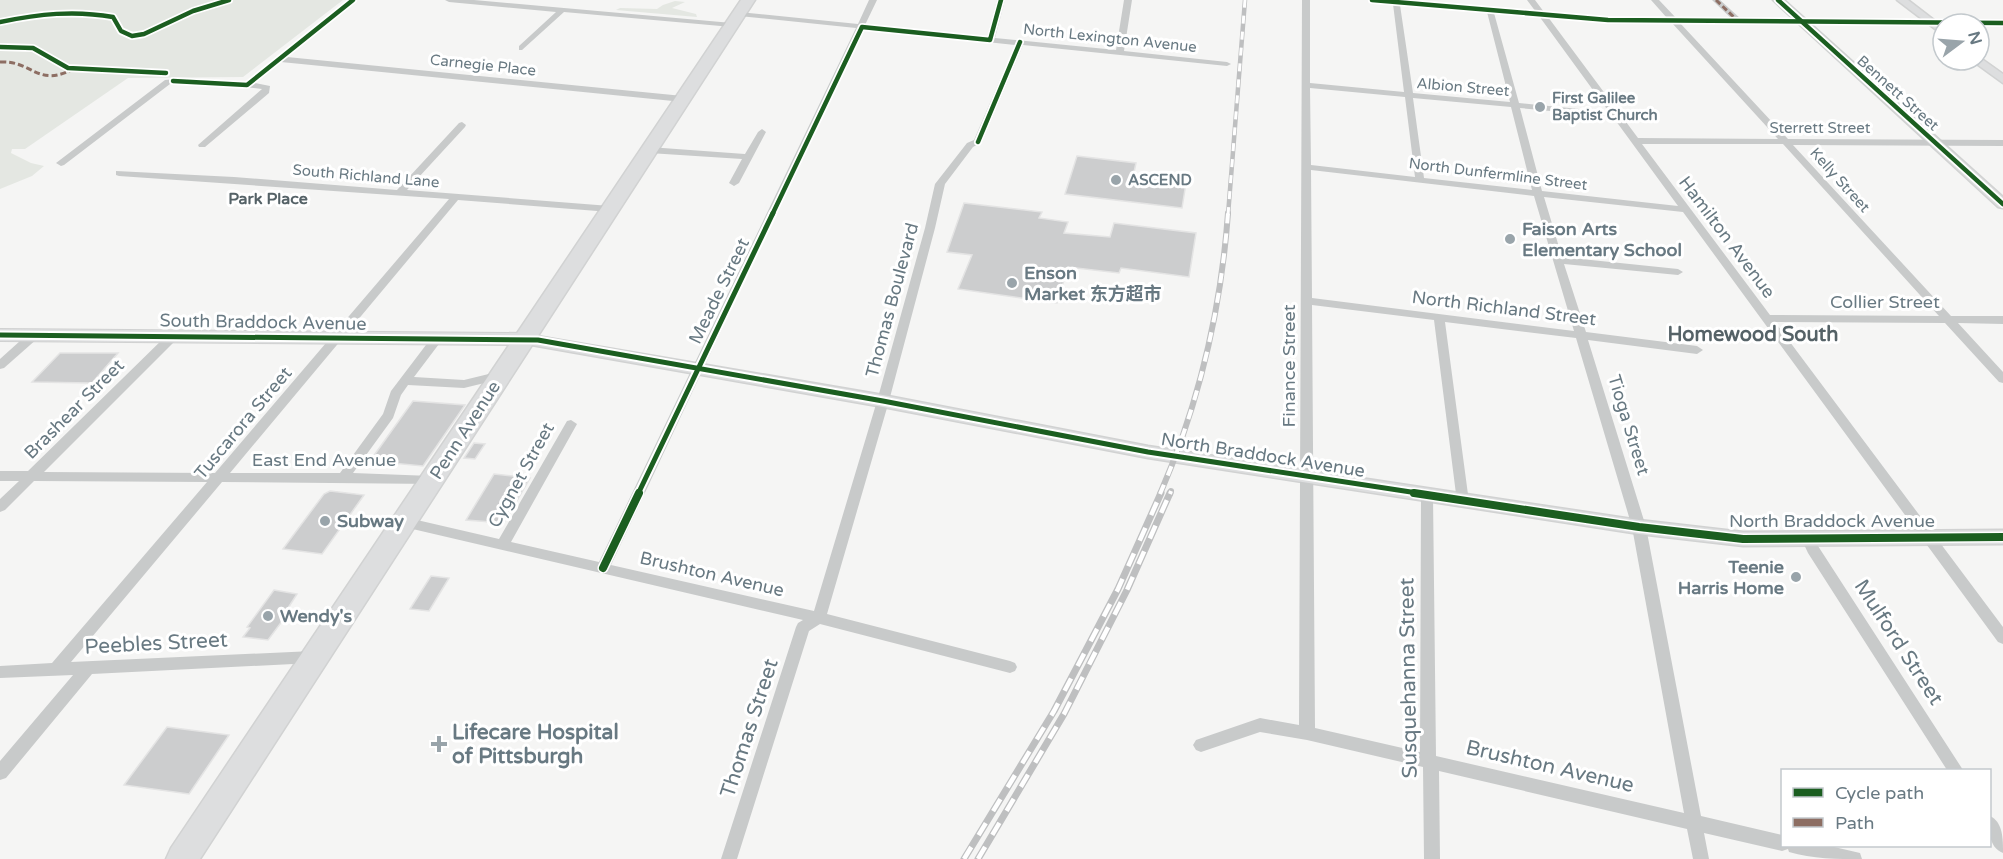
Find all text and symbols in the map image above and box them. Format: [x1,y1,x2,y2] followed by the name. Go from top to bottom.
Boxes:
[1931,12,1991,72] north arrow
[1022,20,1198,56] street label: North Lexington Avenue
[1963,29,1986,47] text: N
[429,50,537,80] street label: Carnegie Place
[1853,52,1943,135] street label: Bennett Street
[1416,74,1510,100] street label: Albion Street
[1552,89,1658,125] place label: First Galilee Baptist Church
[1533,100,1547,114] marker: First Galilee Baptist Church
[1769,119,1871,137] street label: Sterrett Street
[1806,144,1874,216] street label: Kelly Street
[1408,154,1589,194] street label: North Dunfermline Street
[292,161,440,191] street label: South Richland Lane
[1128,171,1192,189] place label: ASCEND
[1674,172,1780,302] street label: Hamilton Avenue
[1109,173,1123,187] marker: ASCEND
[228,189,308,209] district label: Park Place
[1522,218,1682,261] place label: Faison Arts Elementary School
[861,220,923,380] street label: Thomas Boulevard
[1503,232,1517,246] marker: Faison Arts Elementary School
[684,234,754,348] street label: Meade Street
[1024,262,1162,305] place label: Enson Market 东方超市
[1005,276,1019,290] marker: Enson Market 东方超市
[1411,286,1597,330] street label: North Richland Street
[1830,291,1940,313] street label: Collier Street
[1278,304,1300,428] street label: Finance Street
[159,309,367,335] street label: South Braddock Avenue
[1668,323,1838,347] district label: Homewood South
[19,354,129,464] street label: Brashear Street
[190,362,296,484] street label: Tuscarora Street
[1603,372,1655,478] street label: Tioga Street
[425,377,505,483] street label: Penn Avenue
[483,419,559,531] street label: Cygnet Street
[1160,428,1366,482] street label: North Braddock Avenue
[252,449,396,471] street label: East End Avenue
[337,510,404,532] place label: Subway
[1729,510,1935,532] street label: North Braddock Avenue
[318,514,332,528] marker: Subway
[638,547,786,601] street label: Brushton Avenue
[1678,556,1784,599] place label: Teenie Harris Home
[1789,570,1803,584] marker: Teenie Harris Home
[1849,575,1948,710] street label: Mulford Street
[1394,577,1423,779] street label: Susquehanna Street
[280,605,353,627] place label: Wendy's
[261,609,275,623] marker: Wendy's
[84,627,228,660] street label: Peebles Street
[715,655,784,801] street label: Thomas Street
[452,720,619,769] place label: Lifecare Hospital of Pittsburgh
[430,735,448,753] marker: Lifecare Hospital of Pittsburgh
[1463,735,1637,798] street label: Brushton Avenue
[1781,769,1991,847] legend
[1835,782,1924,804] text: Cycle path
[1835,812,1874,834] text: Path

